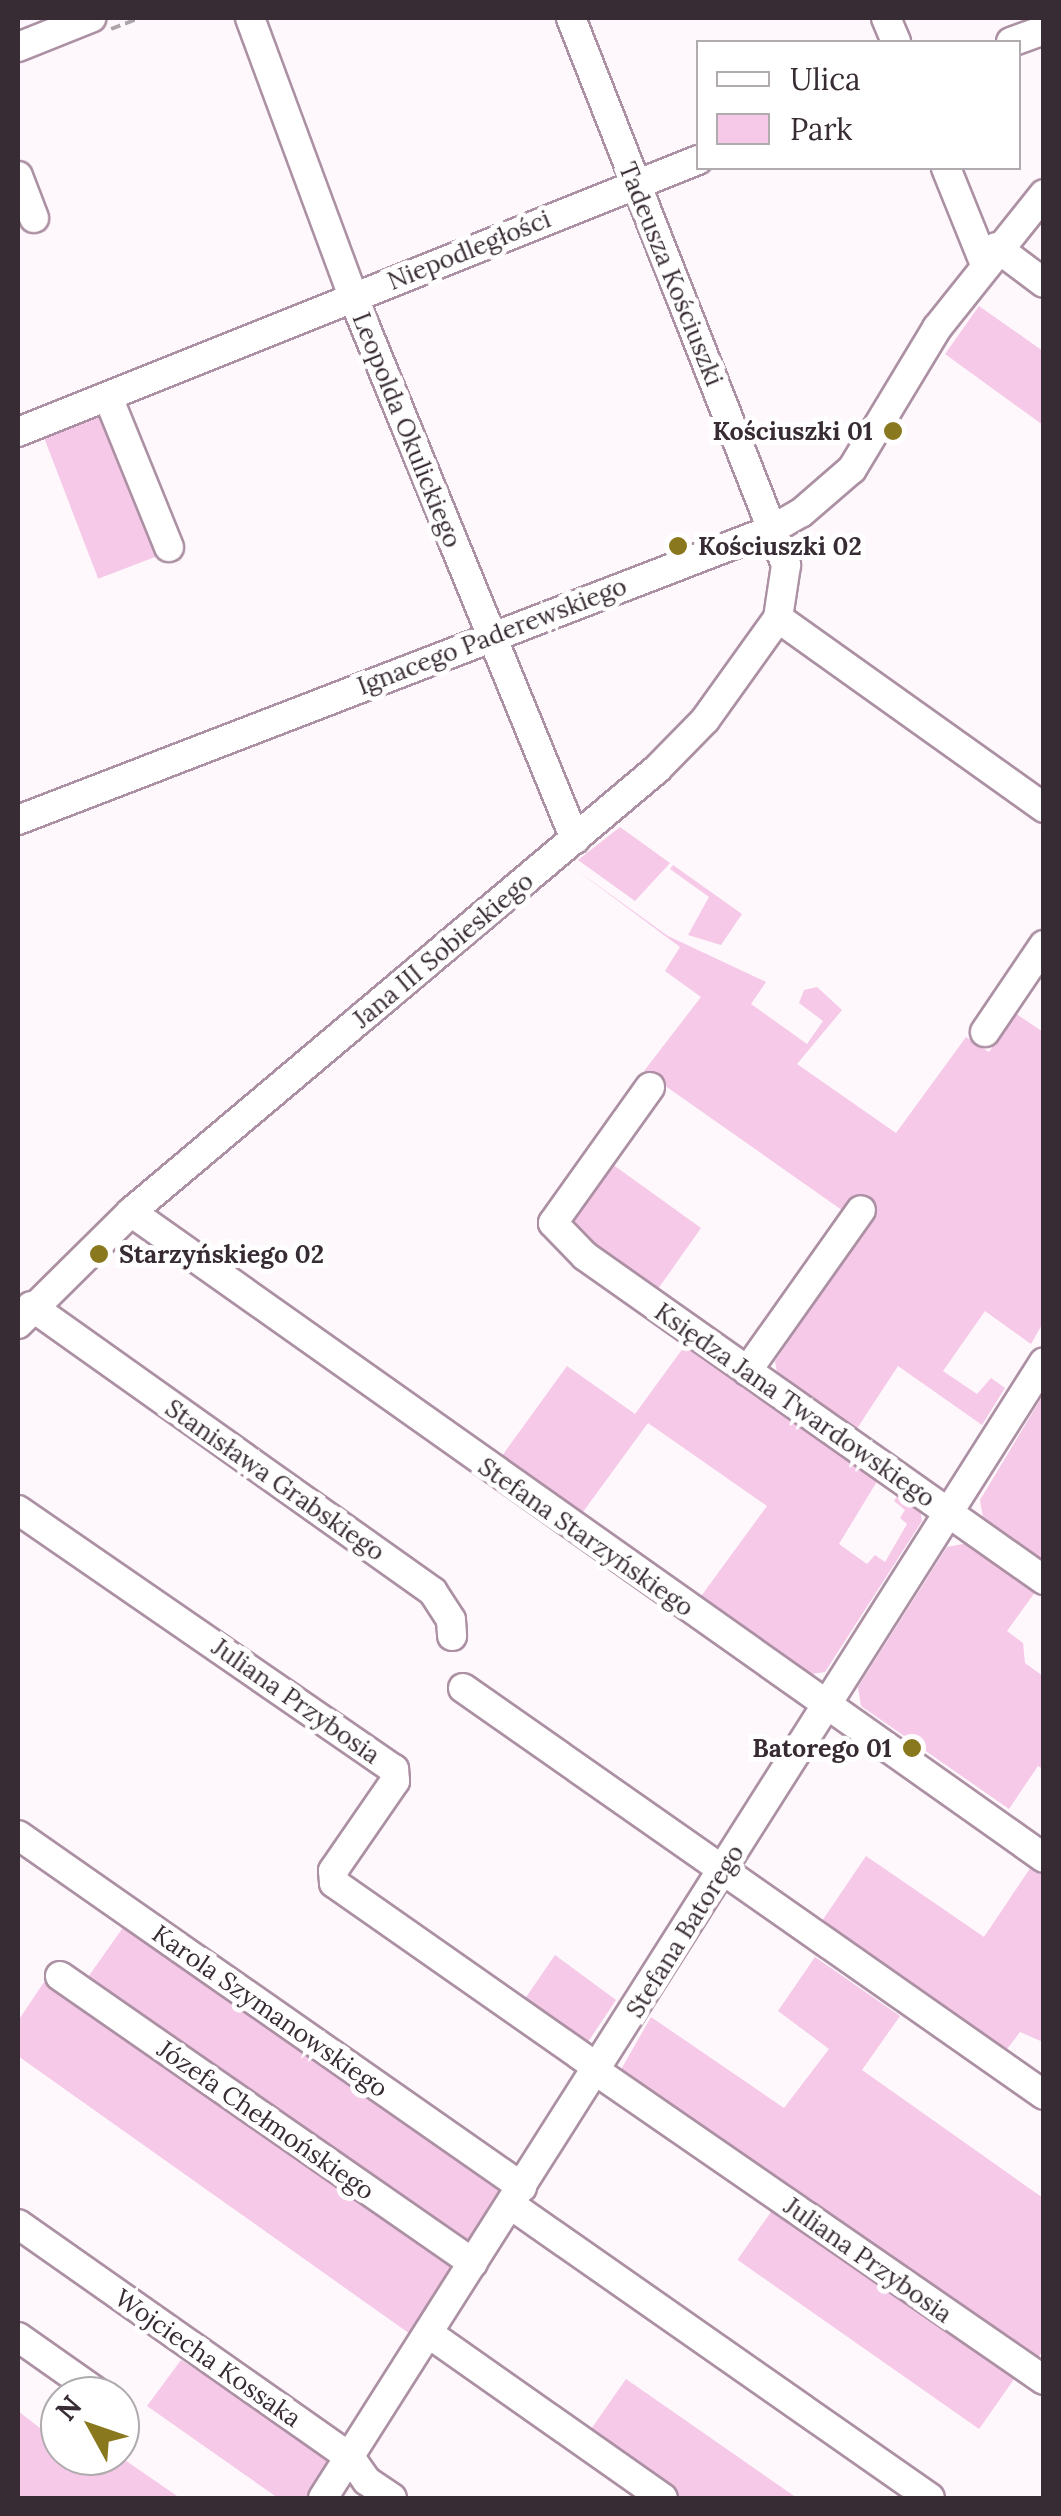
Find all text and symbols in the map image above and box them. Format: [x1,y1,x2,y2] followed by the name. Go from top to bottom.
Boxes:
[696,40,1021,170] legend
[790,60,861,98] text: Ulica
[790,110,852,148] text: Park
[612,158,730,390] street label: Tadeusza Kościuszki
[383,204,555,296] street label: Niepodległości
[346,308,468,552] street label: Leopolda Okulickiego
[712,416,873,446] place label: Kościuszki 01
[882,420,904,442] marker: Kościuszki 01
[698,531,862,561] place label: Kościuszki 02
[667,535,689,557] marker: Kościuszki 02
[353,571,631,701] street label: Ignacego Paderewskiego
[347,866,539,1034] street label: Jana III Sobieskiego
[119,1239,324,1269] place label: Starzyńskiego 02
[88,1243,110,1265] marker: Starzyńskiego 02
[649,1297,941,1513] street label: Księdza Jana Twardowskiego
[160,1393,390,1567] street label: Stanisława Grabskiego
[473,1451,699,1623] street label: Stefana Starzyńskiego
[206,1632,386,1770] street label: Juliana Przybosia
[752,1733,892,1763] place label: Batorego 01
[901,1737,923,1759] marker: Batorego 01
[620,1839,750,2023] street label: Stefana Batorego
[147,1918,393,2104] street label: Karola Szymanowskiego
[152,2034,380,2206] street label: Józefa Chełmońskiego
[778,2191,958,2329] street label: Juliana Przybosia
[109,2283,307,2433] street label: Wojciecha Kossaka
[40,2376,140,2476] north arrow
[48,2388,89,2428] text: N

